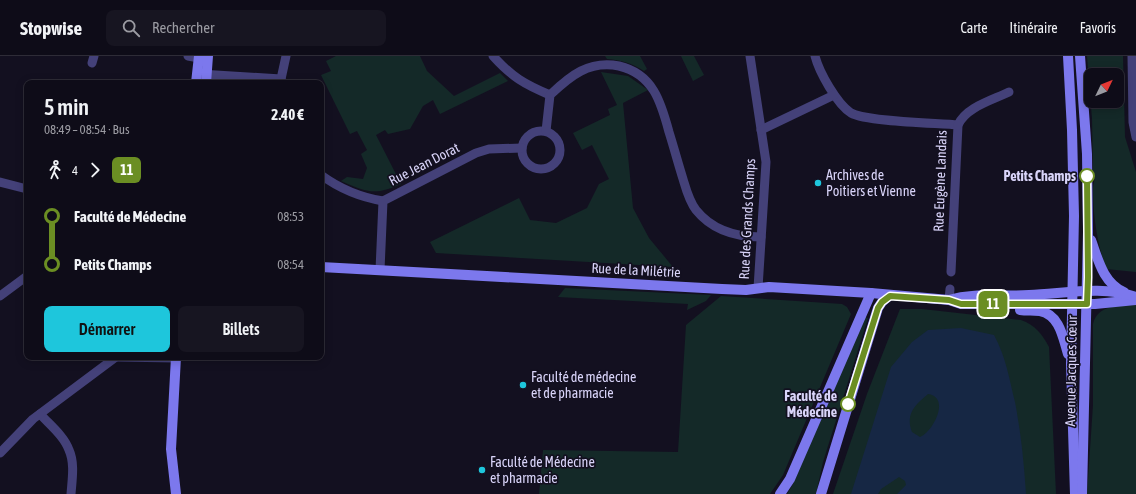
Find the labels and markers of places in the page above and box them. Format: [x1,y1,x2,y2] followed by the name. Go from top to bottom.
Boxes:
[826,167,916,199] place label: Archives de Poitiers et Vienne
[1004,168,1076,184] place label: Petits Champs
[1079,168,1095,184] marker: Petits Champs
[813,178,823,188] marker: Archives de Poitiers et Vienne
[531,369,636,401] place label: Faculté de médecine et de pharmacie
[518,380,528,390] marker: Faculté de médecine et de pharmacie
[784,388,837,420] place label: Faculté de Médecine
[840,396,856,412] marker: Faculté de Médecine
[490,454,595,486] place label: Faculté de Médecine et pharmacie
[477,465,487,475] marker: Faculté de Médecine et pharmacie

